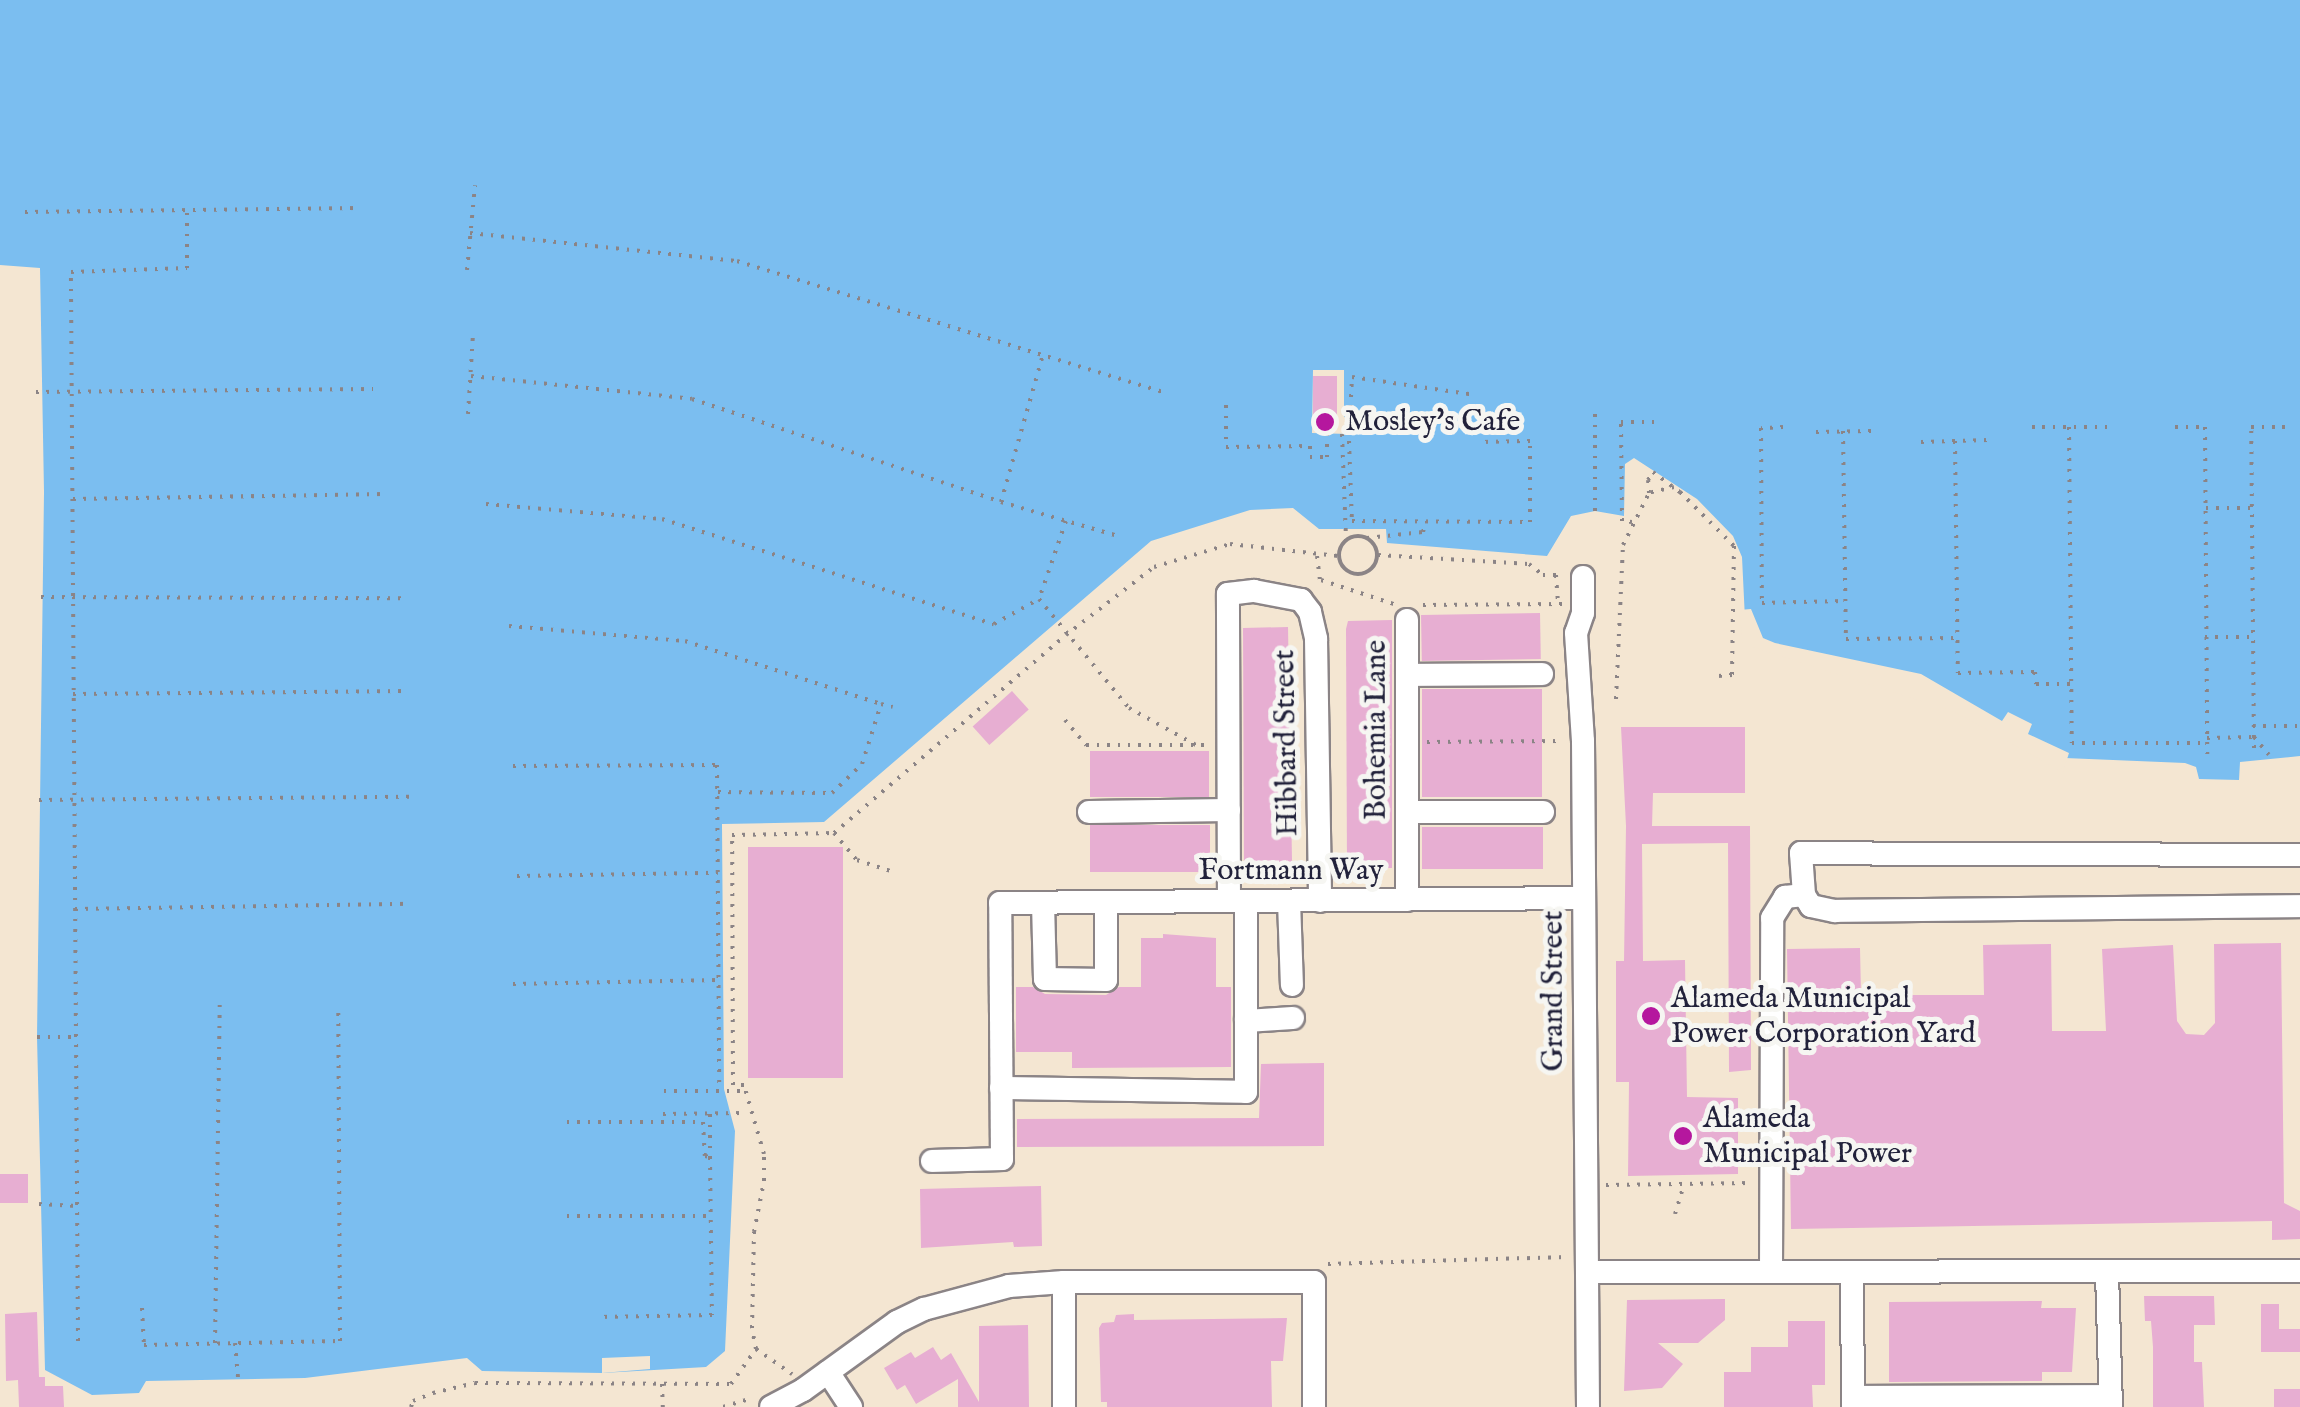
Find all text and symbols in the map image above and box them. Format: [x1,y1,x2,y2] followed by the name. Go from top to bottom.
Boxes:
[1345,404,1520,440] place label: Mosley's Cafe
[1314,411,1336,433] marker: Mosley's Cafe
[1359,640,1395,820] street label: Bohemia Lane
[1267,649,1307,837] street label: Hibbard Street
[1199,853,1383,889] street label: Fortmann Way
[1536,911,1572,1071] street label: Grand Street
[1671,981,1976,1052] place label: Alameda Municipal Power Corporation Yard
[1640,1005,1662,1027] marker: Alameda Municipal Power Corporation Yard
[1703,1101,1912,1172] place label: Alameda Municipal Power
[1672,1125,1694,1147] marker: Alameda Municipal Power

